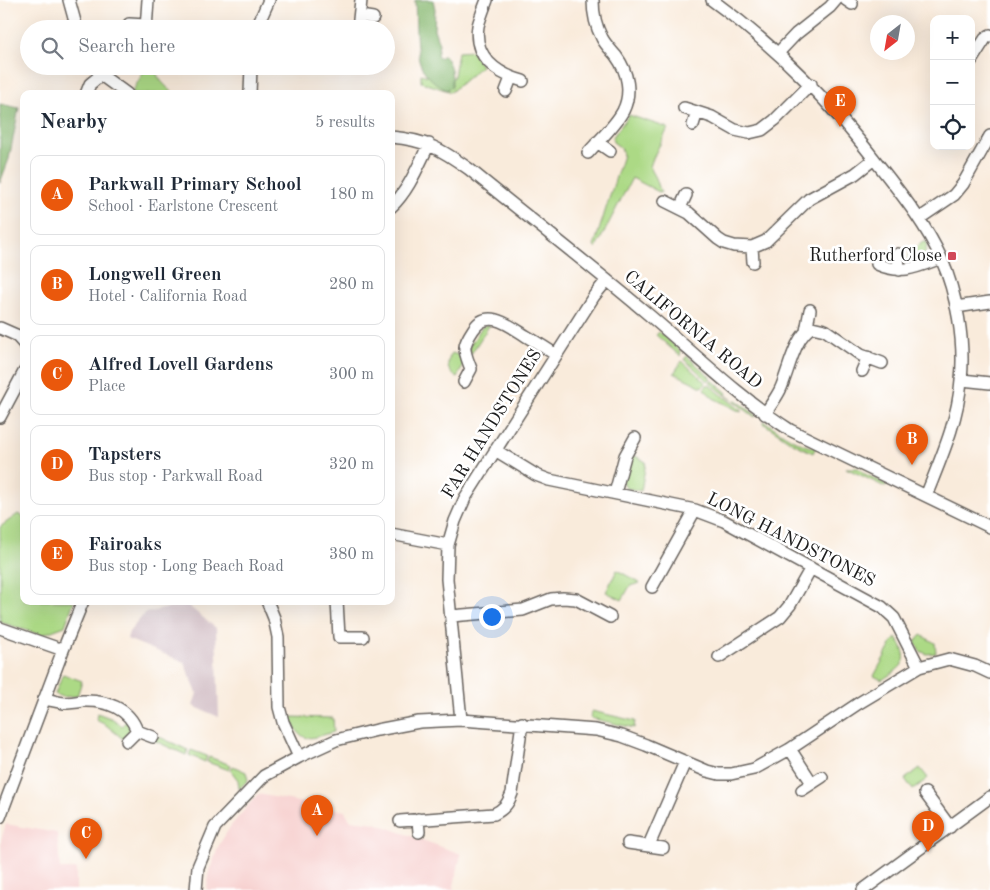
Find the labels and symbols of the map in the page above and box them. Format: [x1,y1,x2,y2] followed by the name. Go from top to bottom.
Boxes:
[870,15,915,60] north arrow
[824,86,856,127] pin: E
[809,247,942,265] place label: Rutherford Close
[946,250,958,262] marker: Rutherford Close
[621,267,765,393] street label: CALIFORNIA ROAD
[439,346,545,502] street label: FAR HANDSTONES
[896,424,928,465] pin: B
[704,490,878,590] street label: LONG HANDSTONES
[479,604,505,630] your location
[301,795,333,836] pin: A
[912,811,944,852] pin: D
[70,818,102,859] pin: C

